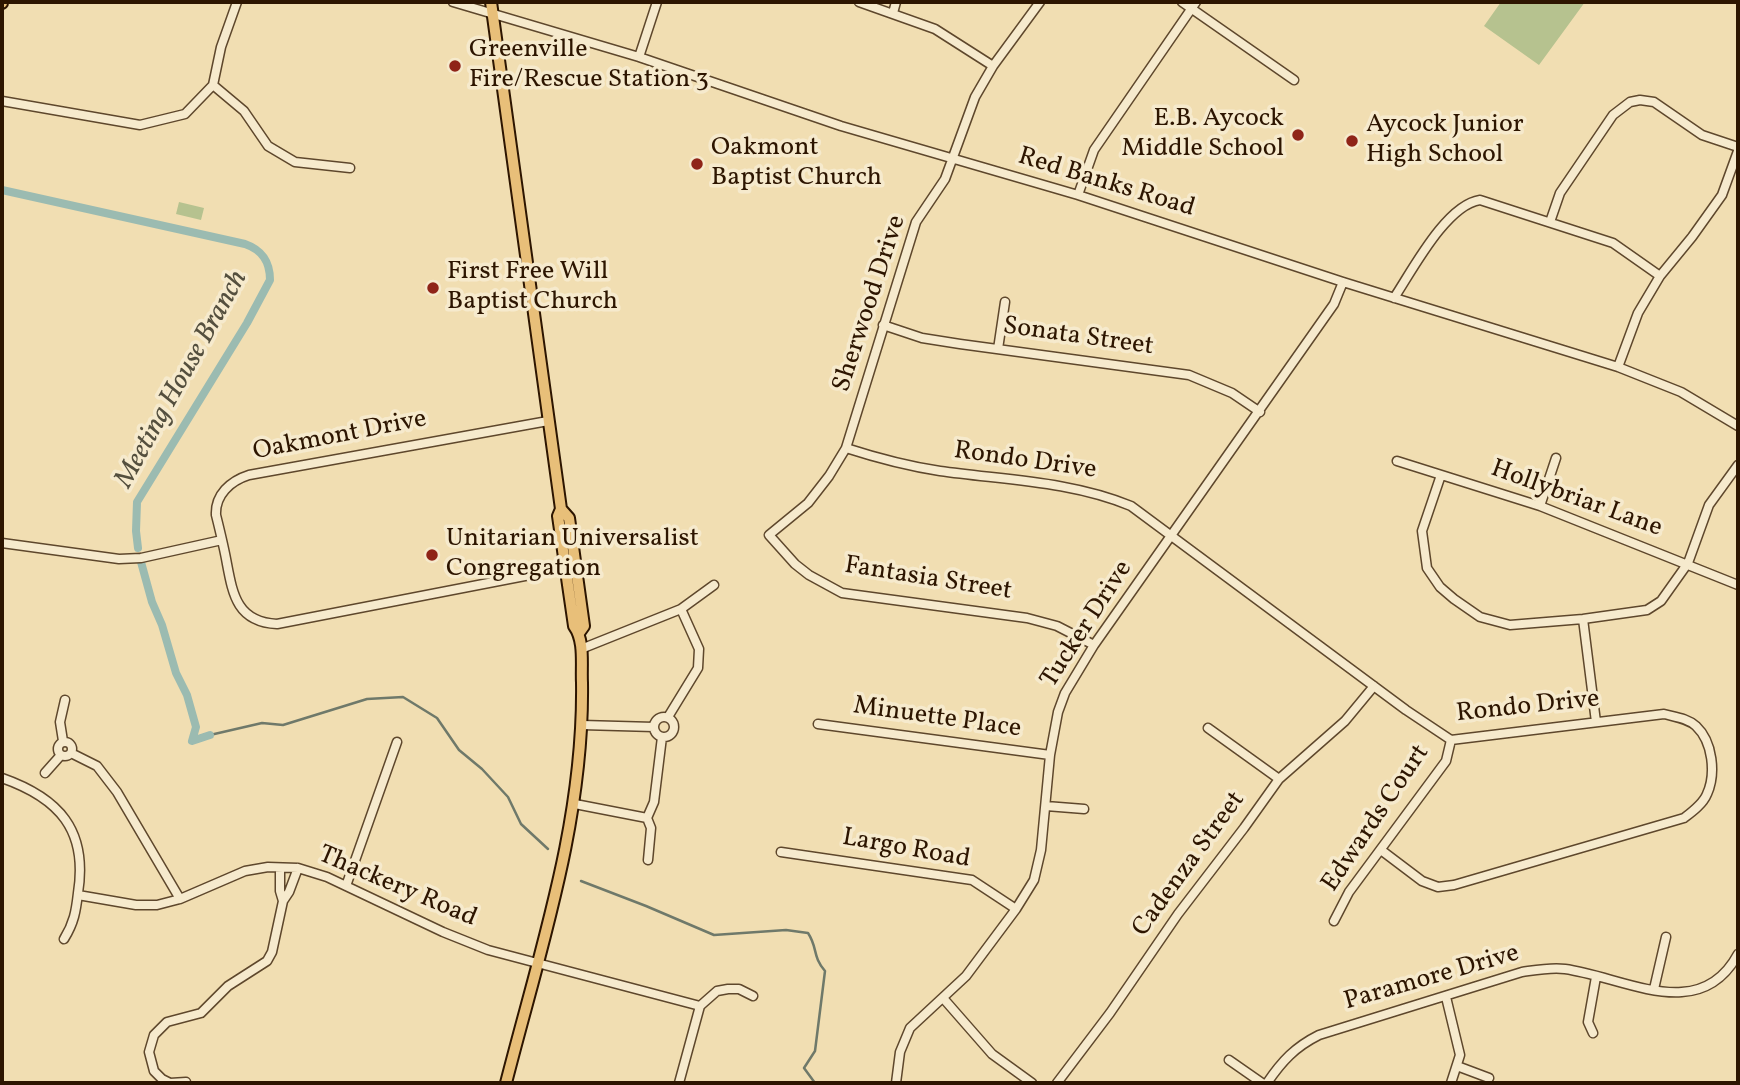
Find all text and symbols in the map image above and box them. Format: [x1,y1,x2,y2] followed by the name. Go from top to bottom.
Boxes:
[469,35,709,96] place label: Greenville Fire/Rescue Station 3
[447,58,463,74] marker: Greenville Fire/Rescue Station 3
[1121,104,1284,166] place label: E.B. Aycock Middle School
[1366,110,1524,172] place label: Aycock Junior High School
[1290,127,1306,143] marker: E.B. Aycock Middle School
[711,133,882,194] place label: Oakmont Baptist Church
[1344,133,1360,149] marker: Aycock Junior High School
[1014,142,1198,226] street label: Red Banks Road
[689,156,705,172] marker: Oakmont Baptist Church
[828,212,914,396] street label: Sherwood Drive
[447,257,618,318] place label: First Free Will Baptist Church
[109,265,257,495] water label: Meeting House Branch
[425,280,441,296] marker: First Free Will Baptist Church
[1001,312,1155,364] street label: Sonata Street
[250,405,430,469] street label: Oakmont Drive
[952,437,1098,487] street label: Rondo Drive
[1486,455,1666,545] street label: Hollybriar Lane
[446,524,699,586] place label: Unitarian Universalist Congregation
[424,547,440,563] marker: Unitarian Universalist Congregation
[842,551,1014,609] street label: Fantasia Street
[1035,556,1141,694] street label: Tucker Drive
[1455,685,1601,731] street label: Rondo Drive
[851,692,1023,746] street label: Minuette Place
[1316,740,1438,898] street label: Edwards Court
[1127,786,1253,944] street label: Cadenza Street
[840,823,972,877] street label: Largo Road
[313,841,481,935] street label: Thackery Road
[1341,939,1523,1019] street label: Paramore Drive

